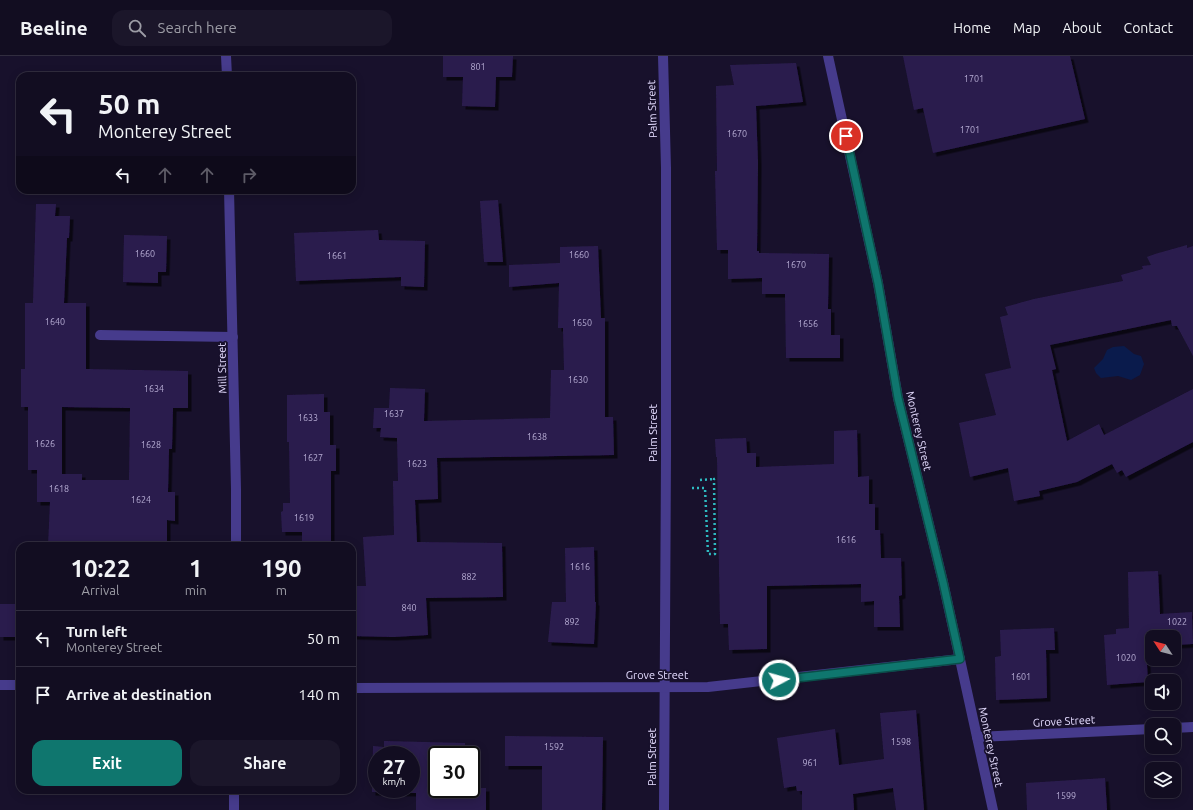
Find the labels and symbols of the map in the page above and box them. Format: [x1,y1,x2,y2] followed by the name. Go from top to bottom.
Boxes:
[470,62,486,72] house number: 801
[964,74,984,84] house number: 1701
[645,79,659,138] street label: Palm Street
[829,119,863,153] pin
[960,125,980,135] house number: 1701
[727,129,747,139] house number: 1670
[135,249,155,259] house number: 1660
[569,250,589,260] house number: 1660
[327,251,347,261] house number: 1661
[786,260,806,270] house number: 1670
[45,317,65,327] house number: 1640
[572,318,592,328] house number: 1650
[798,319,818,329] house number: 1656
[216,342,228,394] street label: Mill Street
[568,375,588,385] house number: 1630
[144,384,164,394] house number: 1634
[904,390,934,473] street label: Monterey Street
[647,403,659,462] street label: Palm Street
[384,409,404,419] house number: 1637
[298,413,318,423] house number: 1633
[527,432,547,442] house number: 1638
[35,439,55,449] house number: 1626
[141,440,161,450] house number: 1628
[303,453,323,463] house number: 1627
[407,459,427,469] house number: 1623
[49,484,69,494] house number: 1618
[131,495,151,505] house number: 1624
[294,513,314,523] house number: 1619
[836,535,856,545] house number: 1616
[570,562,590,572] house number: 1616
[461,572,477,582] house number: 882
[401,603,417,613] house number: 840
[564,617,580,627] house number: 892
[1167,617,1187,627] house number: 1022
[1145,630,1181,666] north arrow
[1116,653,1136,663] house number: 1020
[758,659,800,701] position arrow
[626,669,689,681] street label: Grove Street
[1011,672,1031,682] house number: 1601
[977,706,1005,789] street label: Monterey Street
[1032,713,1096,729] street label: Grove Street
[646,727,658,786] street label: Palm Street
[891,737,911,747] house number: 1598
[544,742,564,752] house number: 1592
[428,746,480,798] speed limit sign: 30
[802,758,818,768] house number: 961
[1056,791,1076,801] house number: 1599

